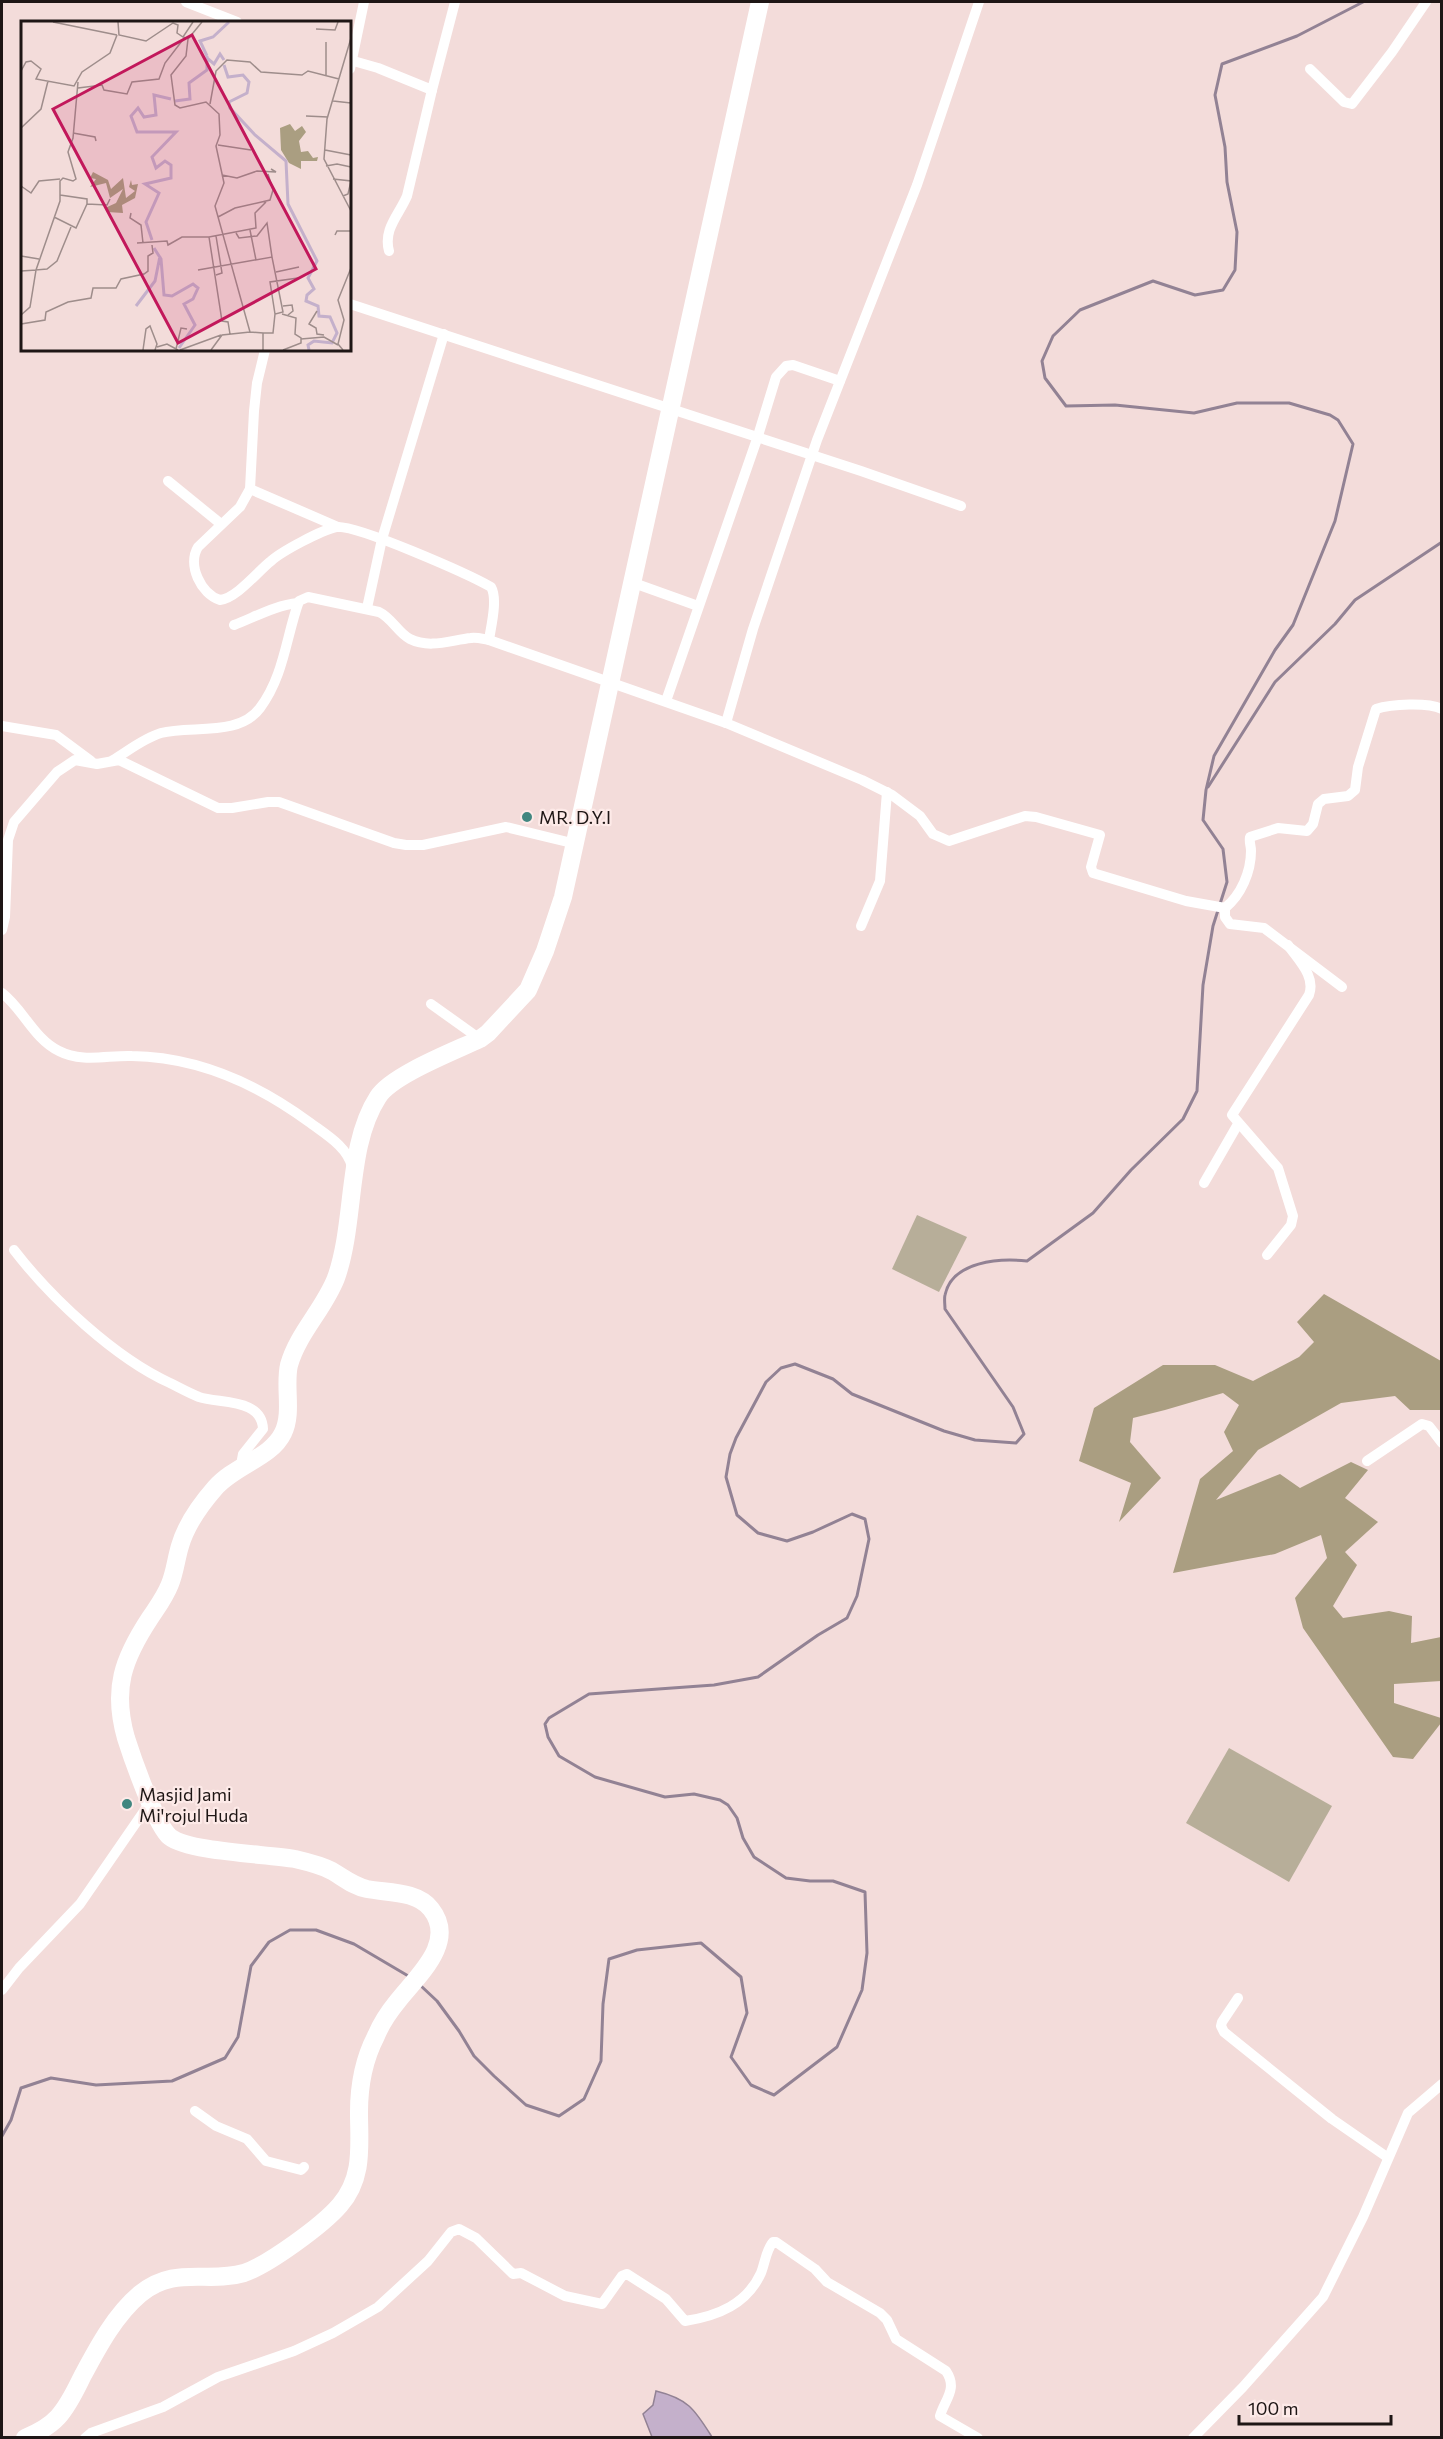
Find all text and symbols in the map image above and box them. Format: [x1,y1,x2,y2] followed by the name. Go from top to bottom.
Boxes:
[21,21,351,351] inset map
[539,806,611,828] place label: MR. D.Y.I
[520,810,534,824] marker: MR. D.Y.I
[139,1783,248,1826] place label: Masjid Jami Mi'rojul Huda
[120,1797,134,1811] marker: Masjid Jami Mi'rojul Huda
[1239,2388,1390,2426] scale bar
[1248,2397,1298,2419] text: 100 m

